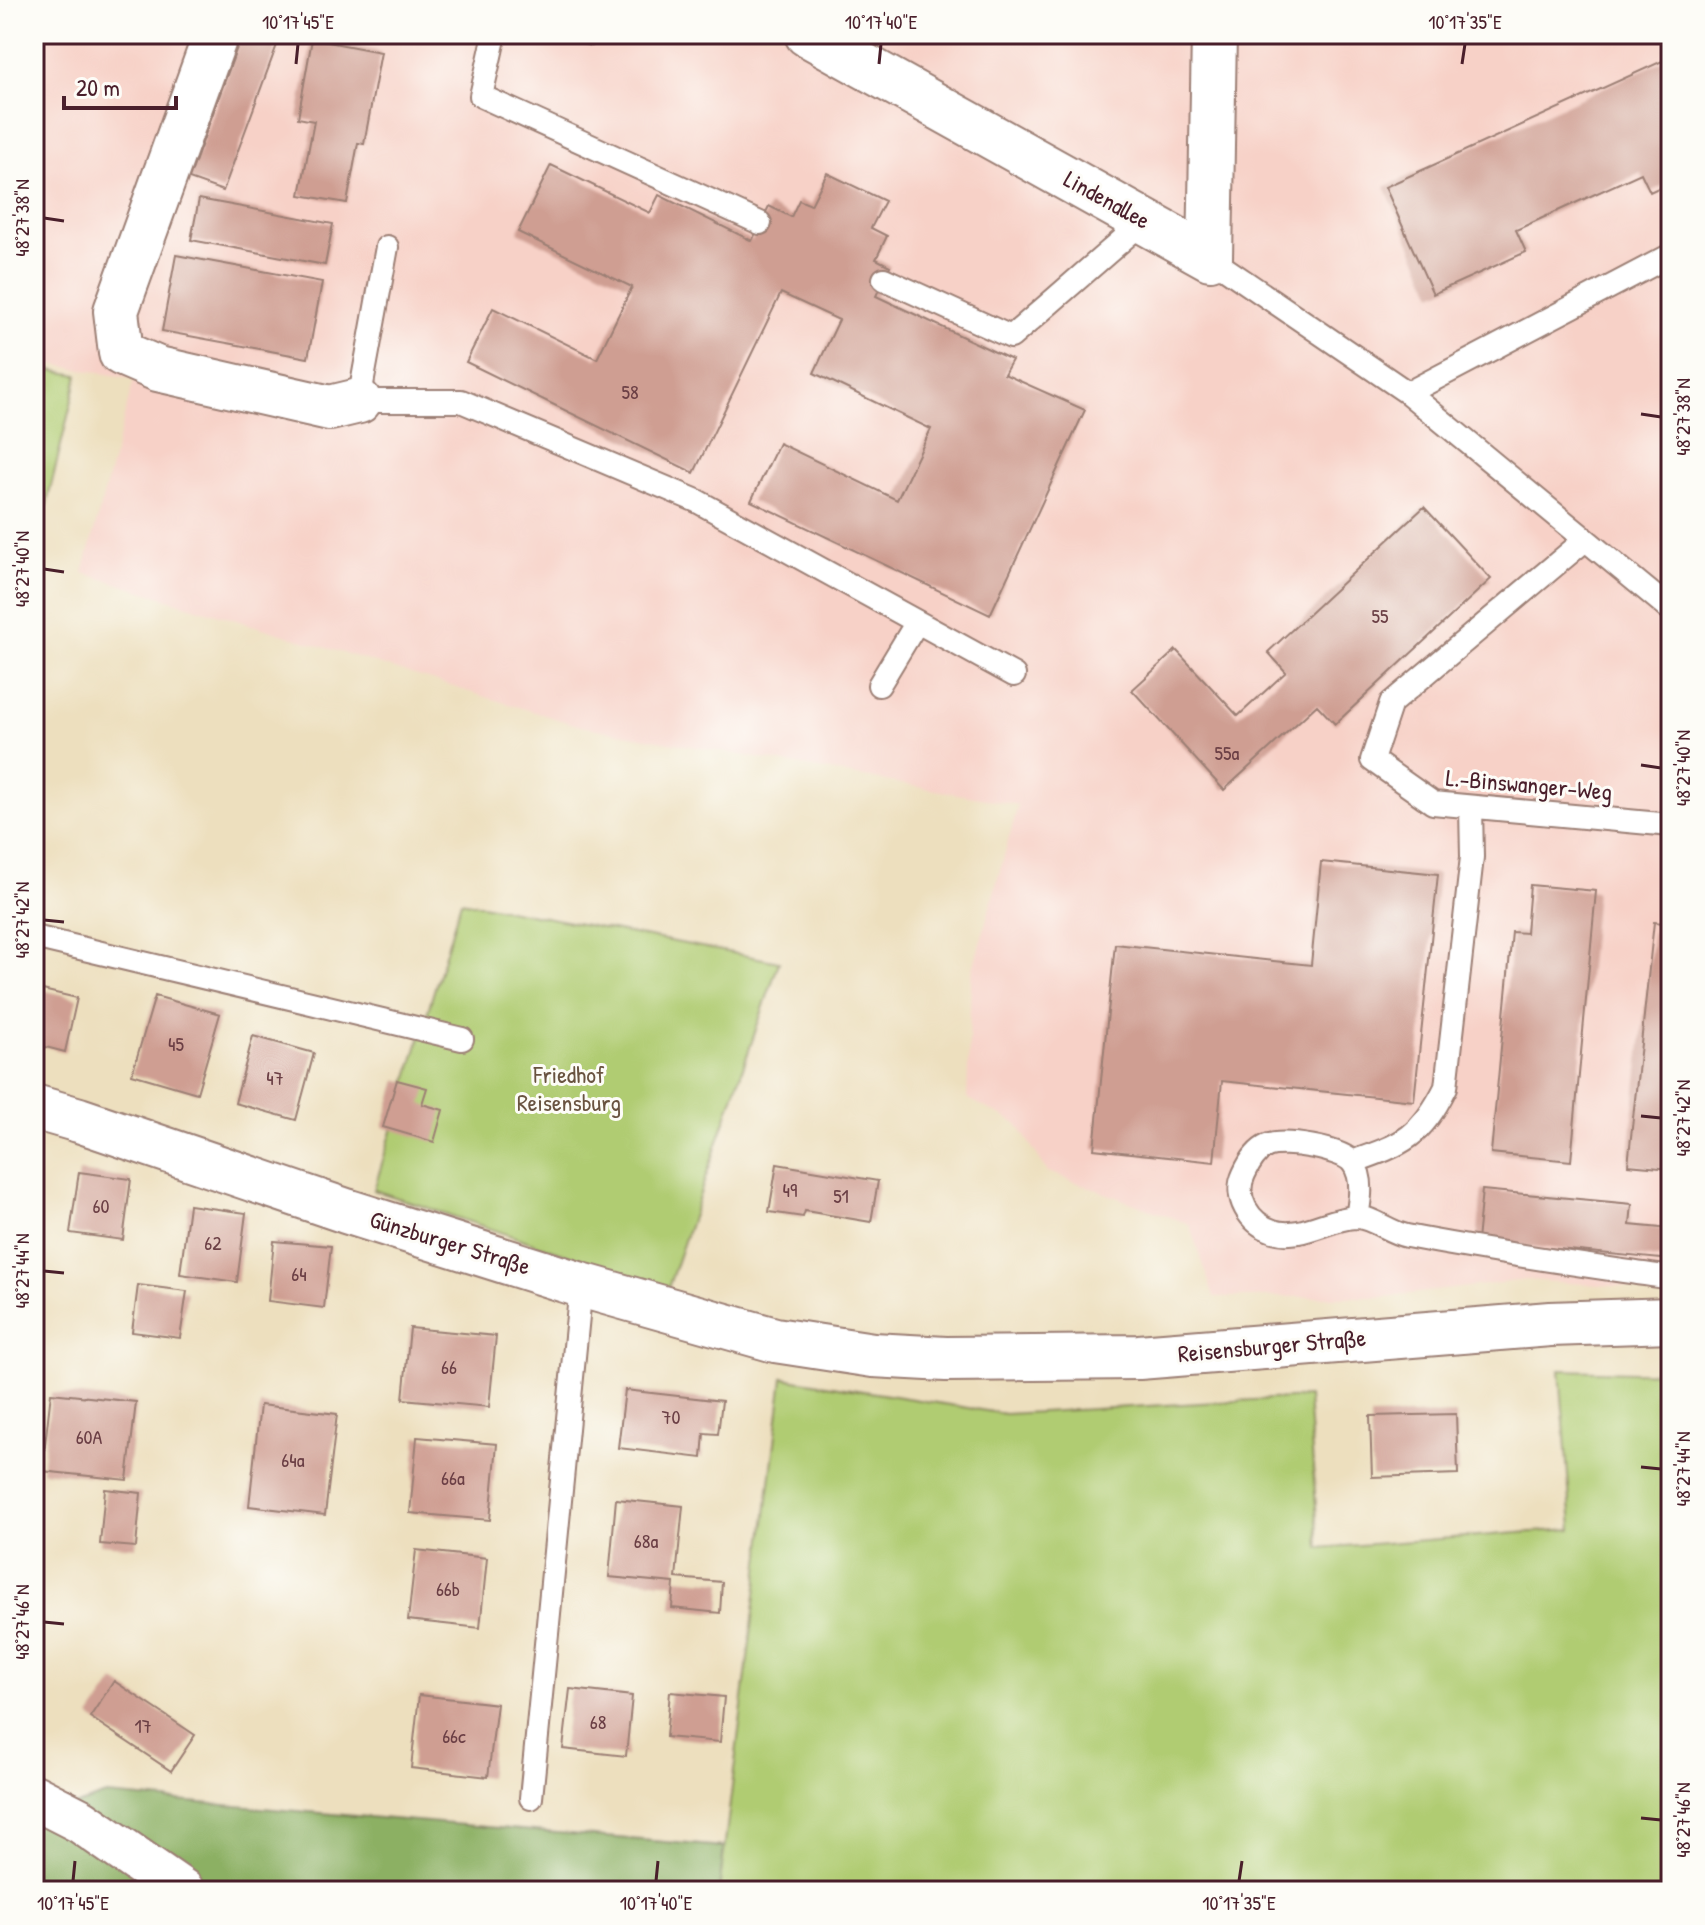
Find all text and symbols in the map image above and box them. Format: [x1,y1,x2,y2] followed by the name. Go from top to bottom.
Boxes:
[262,8,334,35] text: 10°17'45"E
[845,8,917,35] text: 10°17'40"E
[1428,8,1502,35] text: 10°17'35"E
[64,60,176,110] scale bar
[76,71,120,103] text: 20 m
[1059,162,1157,236] street label: Lindenallee
[8,179,35,257] text: 48°27'38"N
[621,378,639,405] house number: 58
[1669,378,1696,456] text: 48°27'38"N
[8,531,35,607] text: 48°27'40"N
[1372,602,1389,629] house number: 55
[1669,730,1696,806] text: 48°27'40"N
[1215,739,1240,766] house number: 55a
[1445,761,1614,807] street label: L.-Binswanger-Weg
[8,882,35,958] text: 48°27'42"N
[168,1030,185,1057] house number: 45
[517,1058,621,1118] park label: Friedhof Reisensburg
[266,1064,284,1091] house number: 47
[1669,1080,1696,1156] text: 48°27'42"N
[783,1176,797,1203] house number: 49
[833,1182,849,1209] house number: 51
[93,1192,110,1219] house number: 60
[366,1202,535,1282] street label: Günzburger Straße
[204,1229,222,1256] house number: 62
[8,1233,35,1309] text: 48°27'44"N
[291,1260,307,1287] house number: 64
[1177,1321,1368,1369] street label: Reisensburger Straße
[441,1353,457,1380] house number: 66
[662,1403,680,1430] house number: 70
[76,1423,103,1450] house number: 60A
[1669,1431,1696,1507] text: 48°27'44"N
[281,1446,305,1473] house number: 64a
[441,1464,465,1491] house number: 66a
[634,1527,658,1554] house number: 68a
[436,1575,460,1602] house number: 66b
[8,1584,35,1660] text: 48°27'46"N
[590,1708,606,1735] house number: 68
[134,1712,152,1739] house number: 17
[442,1722,466,1749] house number: 66c
[1669,1782,1696,1858] text: 48°27'46"N
[37,1889,109,1916] text: 10°17'45"E
[620,1889,692,1916] text: 10°17'40"E
[1202,1889,1276,1916] text: 10°17'35"E

